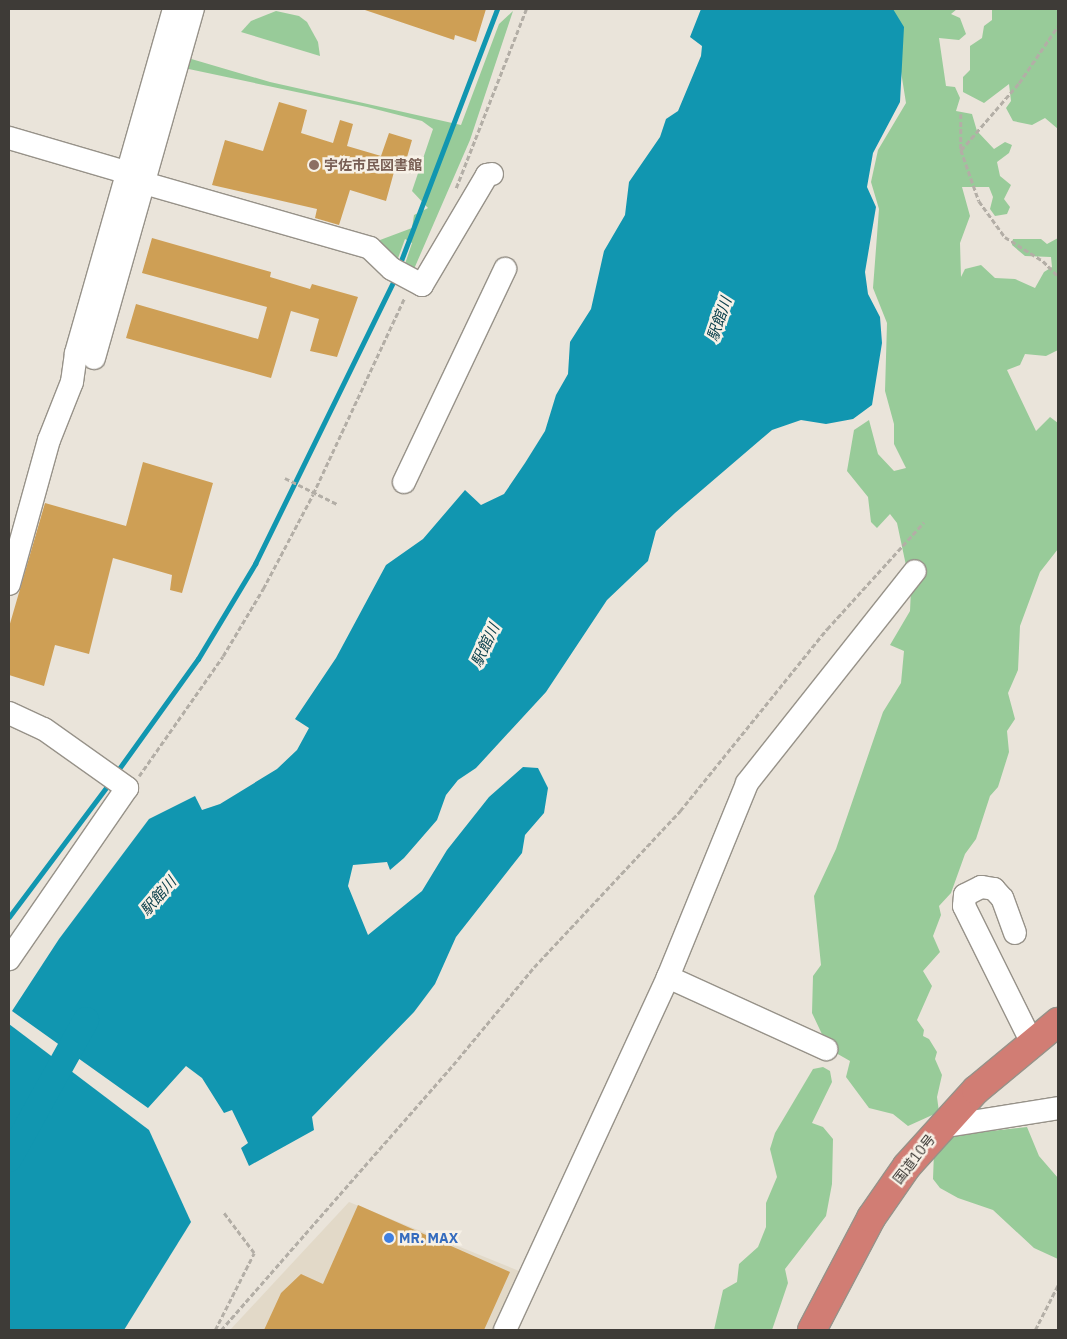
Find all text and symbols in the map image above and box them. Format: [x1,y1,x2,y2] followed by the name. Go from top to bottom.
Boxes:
[324,157,422,173] place label: 宇佐市民図書館
[308,159,320,171] marker: 宇佐市民図書館
[703,295,735,343] water label: 駅館川
[467,621,503,669] water label: 駅館川
[136,873,180,919] water label: 駅館川
[889,1131,939,1187] street label: 国道10号
[399,1230,458,1246] place label: MR. MAX
[383,1232,395,1244] marker: MR. MAX

